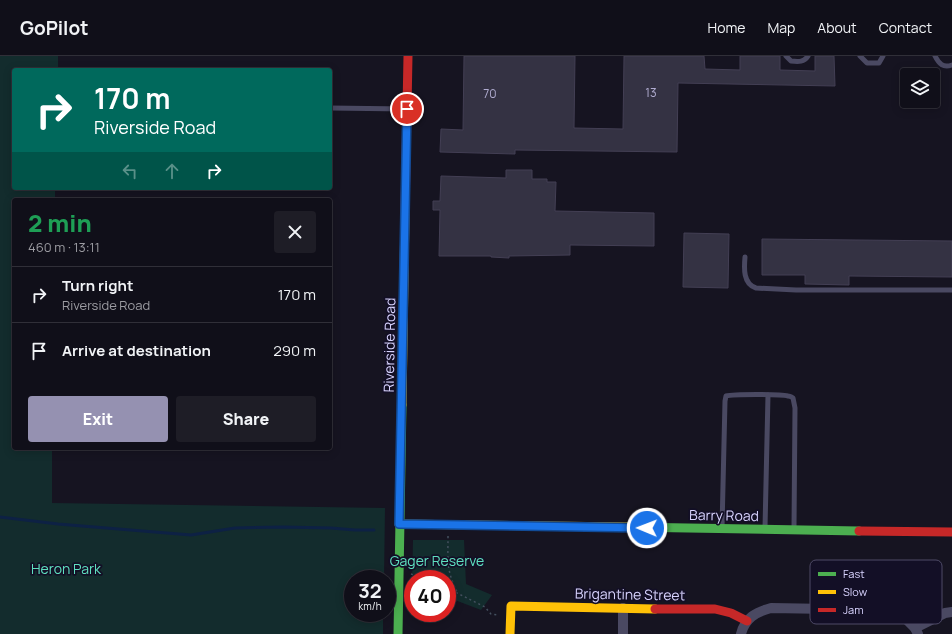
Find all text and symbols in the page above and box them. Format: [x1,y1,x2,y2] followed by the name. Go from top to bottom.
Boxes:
[20,15,88,41] text: GoPilot
[708,18,745,37] text: Home
[767,18,795,37] text: Map
[817,18,857,37] text: About
[879,18,932,37] text: Contact
[900,68,940,108] map controls
[900,68,940,108] button: layers
[94,79,170,117] text: 170 m
[28,84,80,136] icon: right
[645,84,657,101] house number: 13
[483,85,497,102] house number: 70
[390,92,424,126] pin
[396,98,418,120] icon: arrive
[94,115,216,139] text: Riverside Road
[119,160,141,182] icon: left
[161,160,183,182] icon: ahead
[203,160,225,182] icon: right
[28,206,92,239] text: 2 min
[274,211,316,253] button: close
[28,238,100,256] text: 460 m · 13:11
[62,275,133,296] text: Turn right
[28,284,50,306] icon: right
[278,284,316,305] text: 170 m
[62,296,150,314] text: Riverside Road
[379,297,399,393] street label: Riverside Road
[28,340,50,362] icon: arrive
[62,340,211,361] text: Arrive at destination
[273,340,316,361] text: 290 m
[28,396,168,442] button: Exit
[176,396,316,442] button: Share
[689,505,759,525] street label: Barry Road
[626,507,668,549] position arrow
[390,551,484,570] park label: Gager Reserve
[31,559,102,578] park label: Heron Park
[810,560,942,624] legend
[843,566,865,581] text: Fast
[404,570,456,622] speed limit sign: 40
[358,577,382,604] text: 32
[575,584,686,604] street label: Brigantine Street
[843,584,868,599] text: Slow
[358,599,382,613] text: km/h
[843,602,864,617] text: Jam

